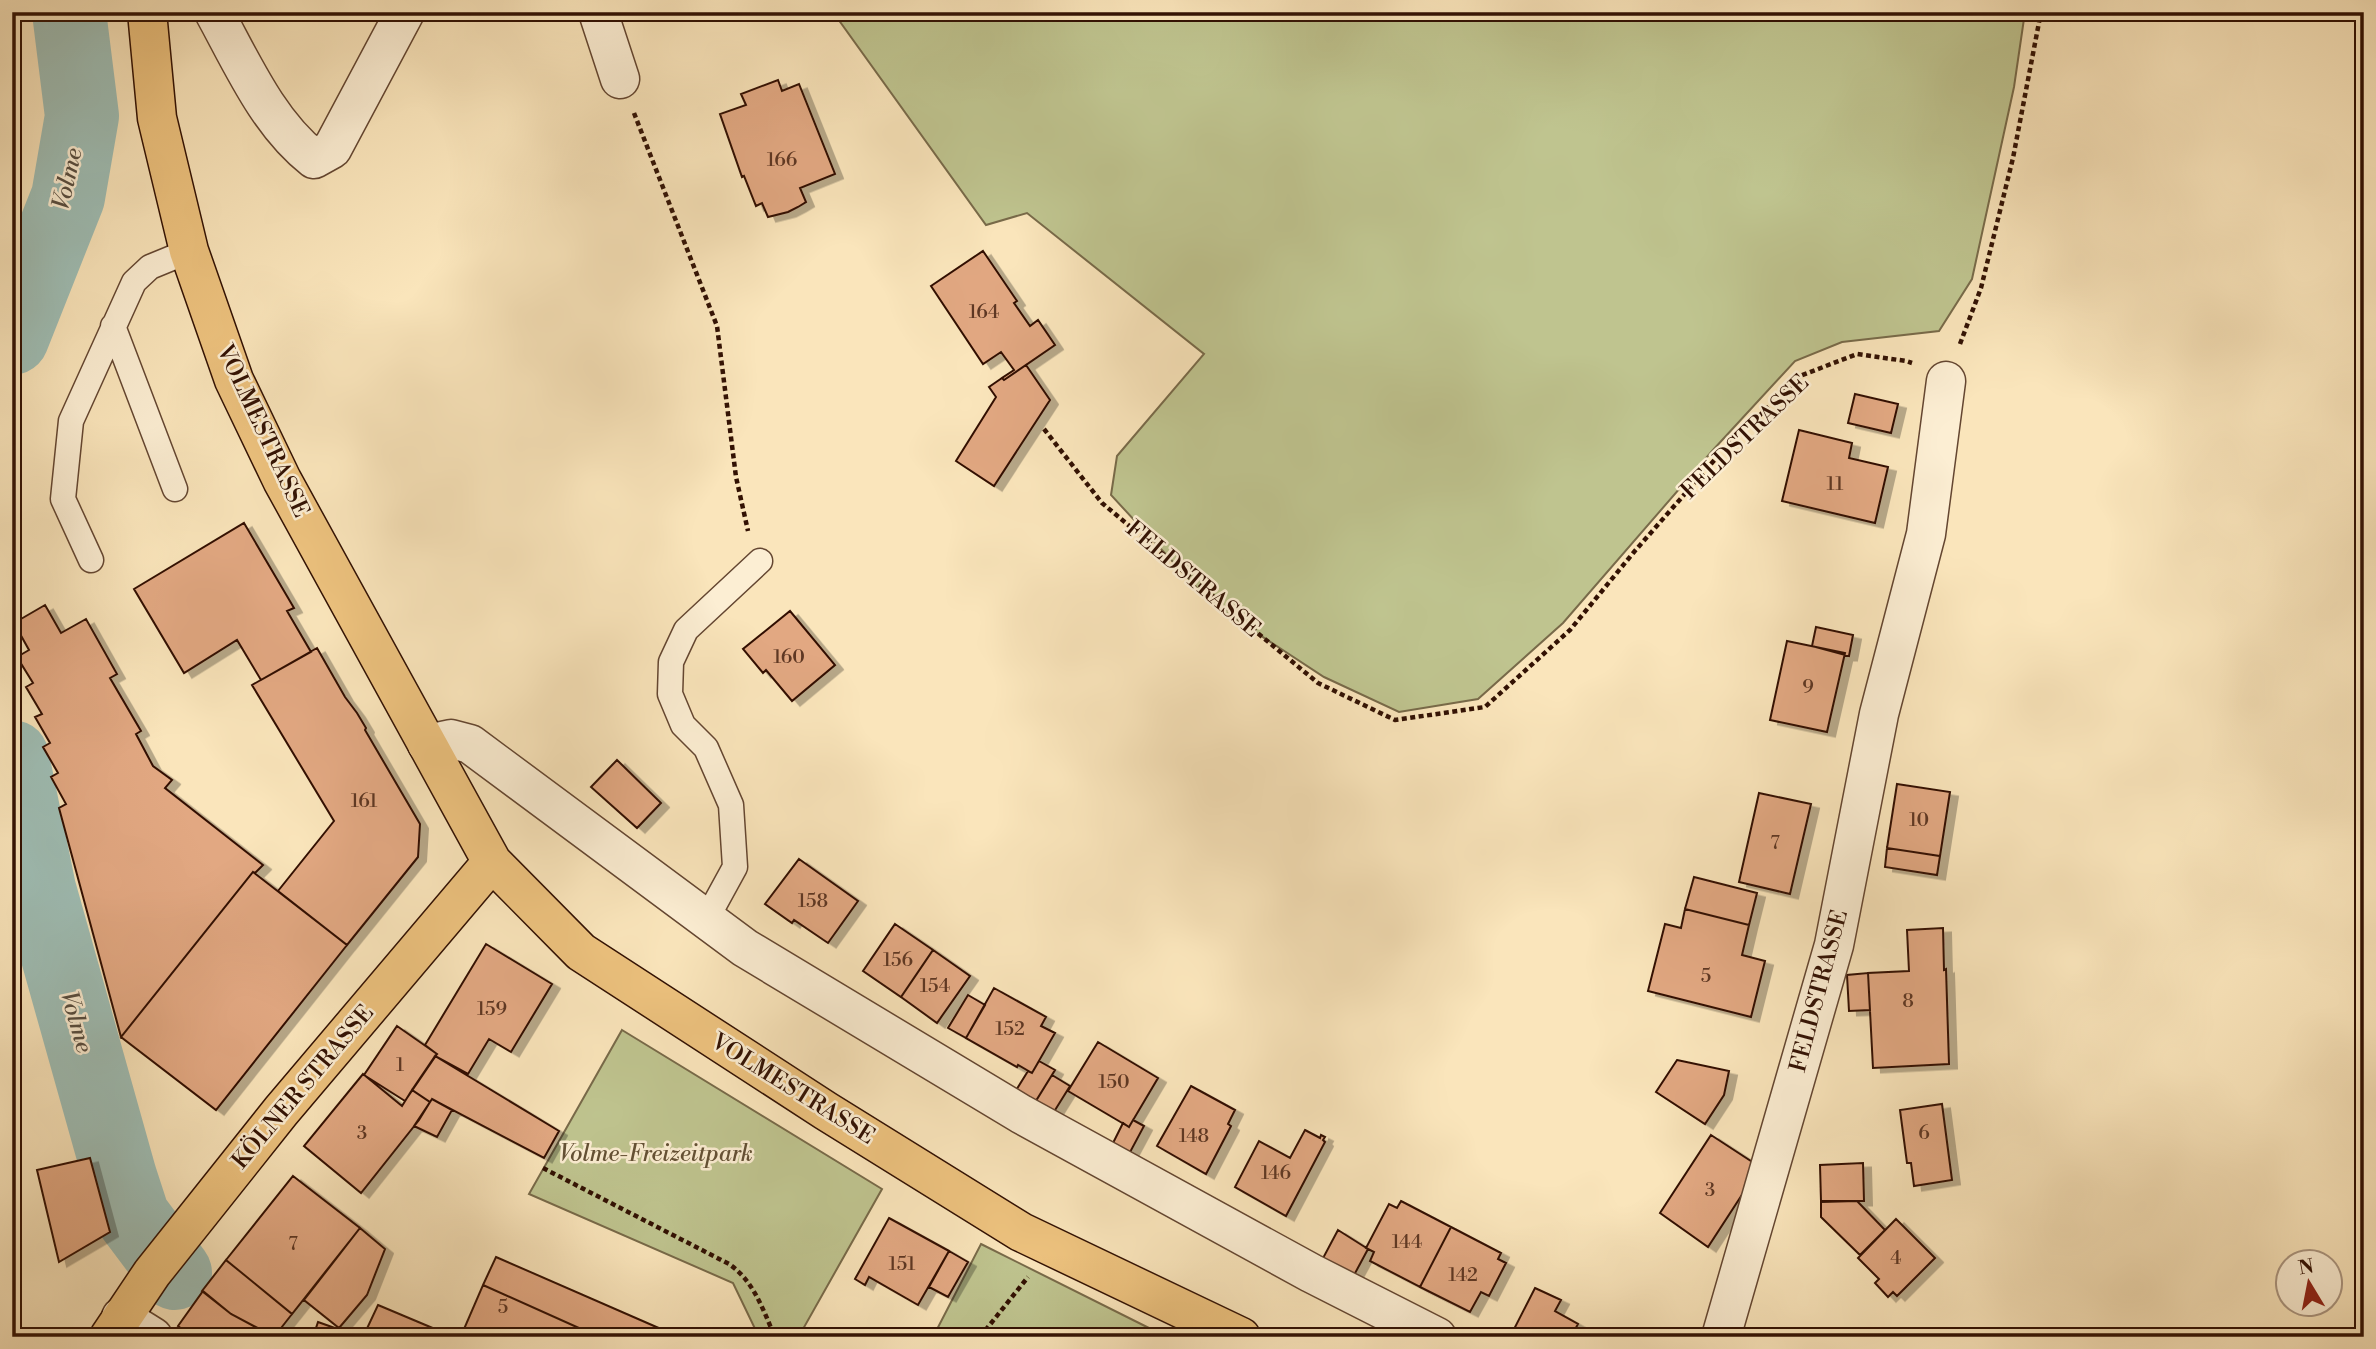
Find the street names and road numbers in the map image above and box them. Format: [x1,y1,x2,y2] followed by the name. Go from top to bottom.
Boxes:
[210,339,315,522] street label: VOLMESTRASSE
[1675,369,1815,505] street label: FELDSTRASSE
[1120,515,1266,643] street label: FELDSTRASSE
[1784,907,1854,1075] street label: FELDSTRASSE
[225,998,380,1175] street label: KÖLNER STRASSE
[705,1027,880,1151] street label: VOLMESTRASSE

